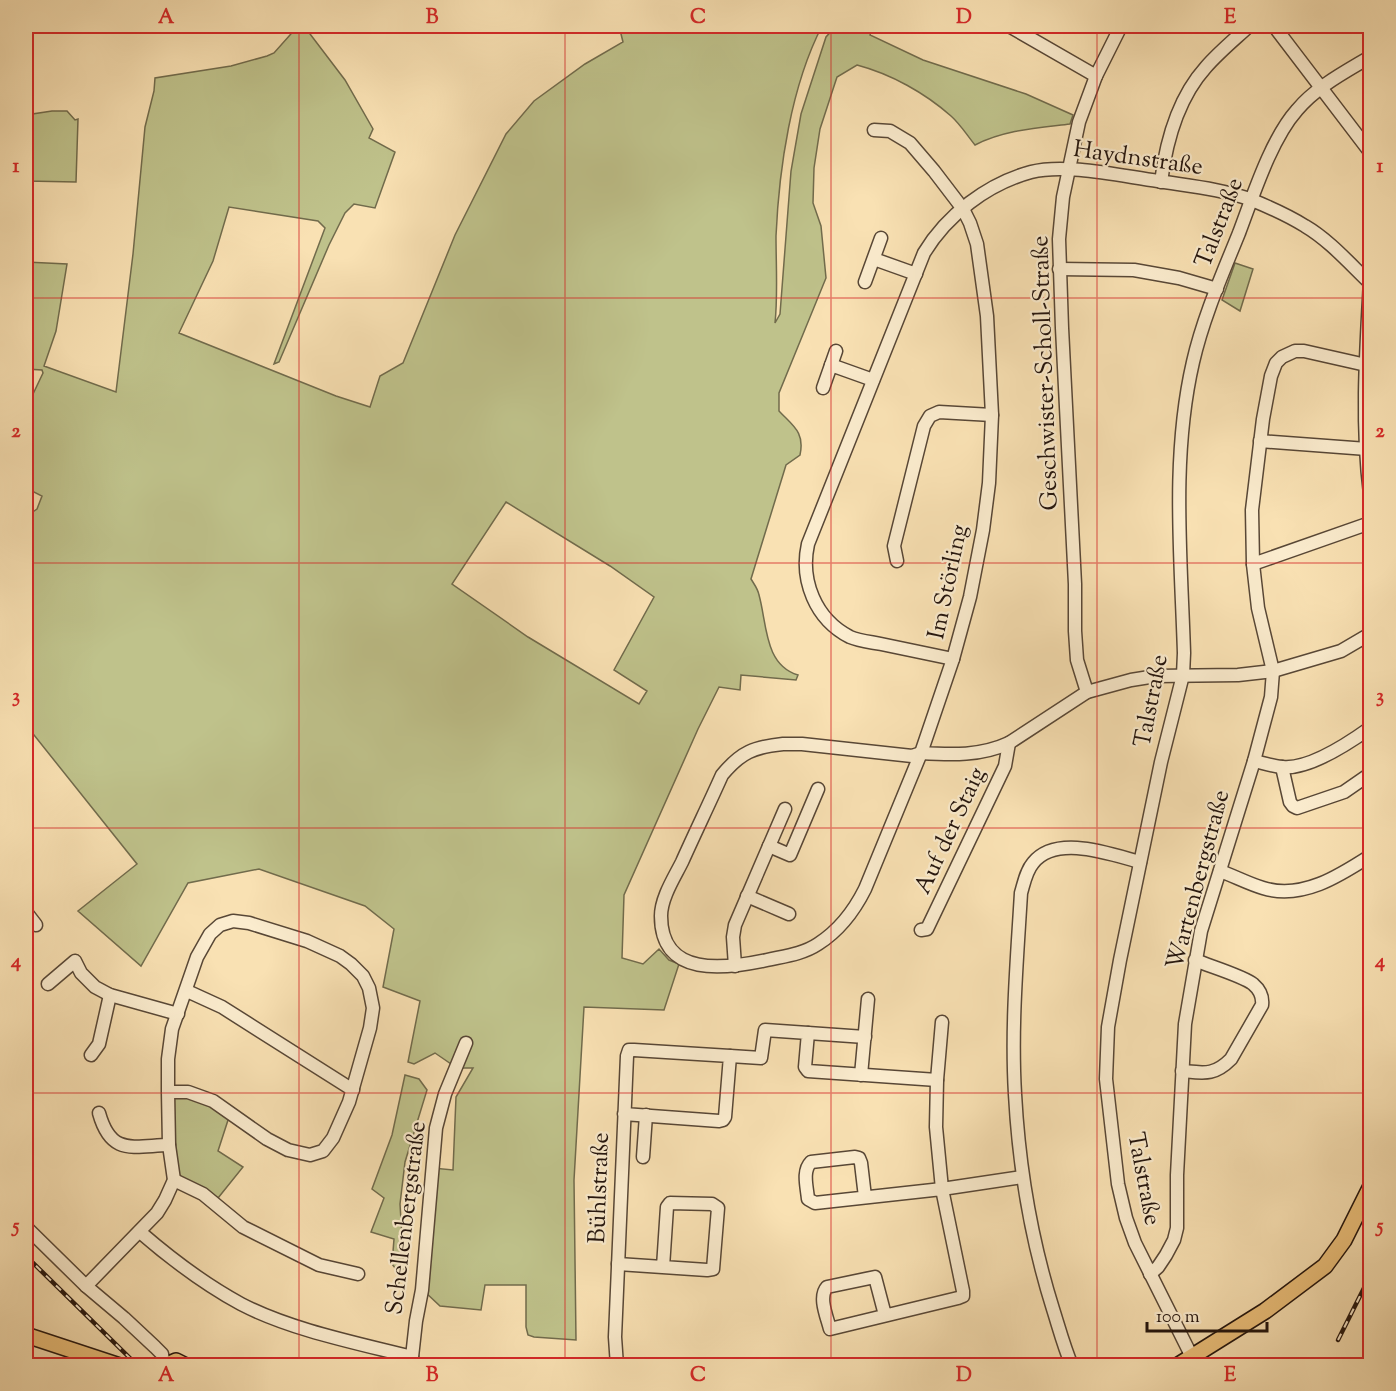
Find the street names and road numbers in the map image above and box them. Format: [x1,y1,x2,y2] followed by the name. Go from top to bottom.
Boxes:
[1071,133,1205,185] street label: Haydnstraße
[1187,173,1253,273] street label: Talstraße
[1024,235,1068,511] street label: Geschwister-Scholl-Straße
[920,521,978,643] street label: Im Störling
[1126,652,1178,750] street label: Talstraße
[907,762,995,900] street label: Auf der Staig
[1159,786,1239,974] street label: Wartenbergstraße
[378,1119,436,1317] street label: Schellenbergstraße
[1117,1130,1169,1228] street label: Talstraße
[581,1132,619,1244] street label: Bühlstraße

